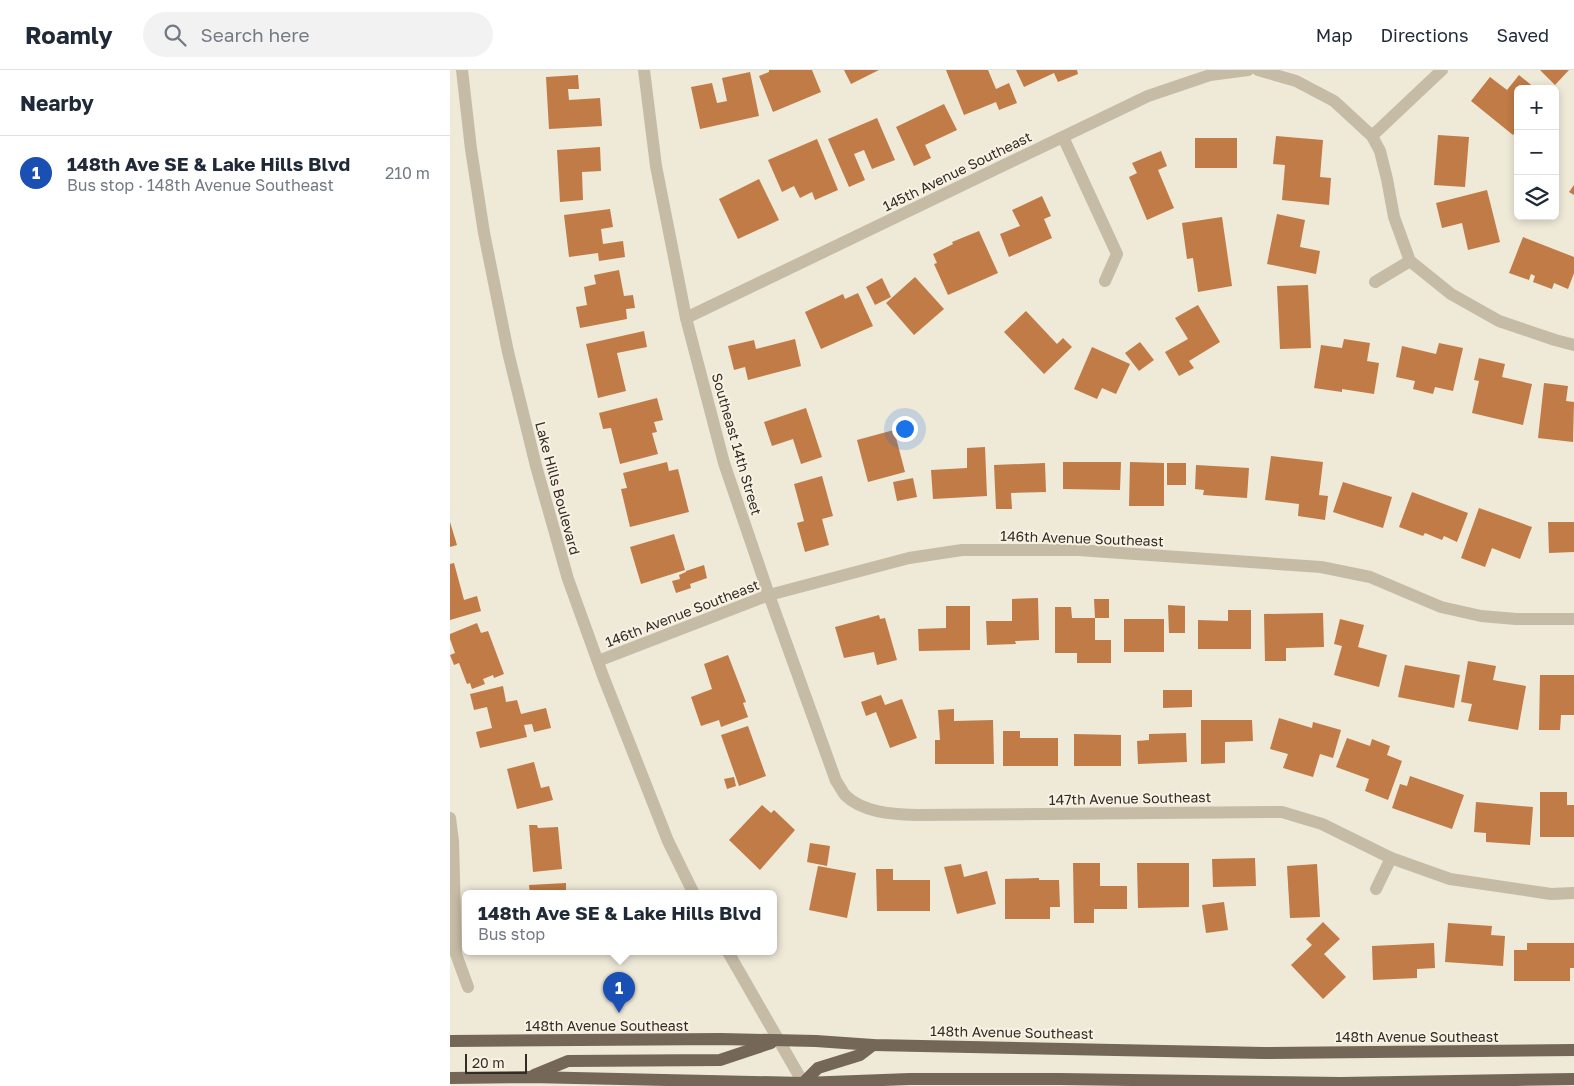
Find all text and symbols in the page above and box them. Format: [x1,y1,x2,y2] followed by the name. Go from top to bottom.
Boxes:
[143,12,493,57] search box
[25,20,113,49] text: Roamly
[161,21,189,49] icon: search
[201,23,309,46] text: Search here
[1316,24,1352,46] text: Map
[1380,24,1468,46] text: Directions
[1496,24,1549,46] text: Saved
[1514,85,1559,220] map controls
[1514,85,1559,130] button: +
[20,90,94,116] text: Nearby
[880,128,1034,214] street label: 145th Avenue Southeast
[1514,130,1559,175] button: −
[67,152,350,175] text: 148th Ave SE & Lake Hills Blvd
[32,163,40,183] text: 1
[385,163,430,183] text: 210 m
[67,175,334,195] text: Bus stop · 148th Avenue Southeast
[1514,175,1559,220] button: layers
[709,371,765,517] street label: Southeast 14th Street
[892,416,918,442] your location
[532,420,584,556] street label: Lake Hills Boulevard
[1000,527,1164,549] street label: 146th Avenue Southeast
[603,576,761,650] street label: 146th Avenue Southeast
[1049,788,1211,808] street label: 147th Avenue Southeast
[462,890,777,955] popup
[478,901,761,924] text: 148th Ave SE & Lake Hills Blvd
[478,924,545,944] text: Bus stop
[603,972,635,1013] pin: 1
[525,1017,689,1034] street label: 148th Avenue Southeast
[930,1022,1094,1042] street label: 148th Avenue Southeast
[1335,1028,1499,1045] street label: 148th Avenue Southeast
[465,1051,528,1074] scale bar
[472,1054,505,1071] text: 20 m

